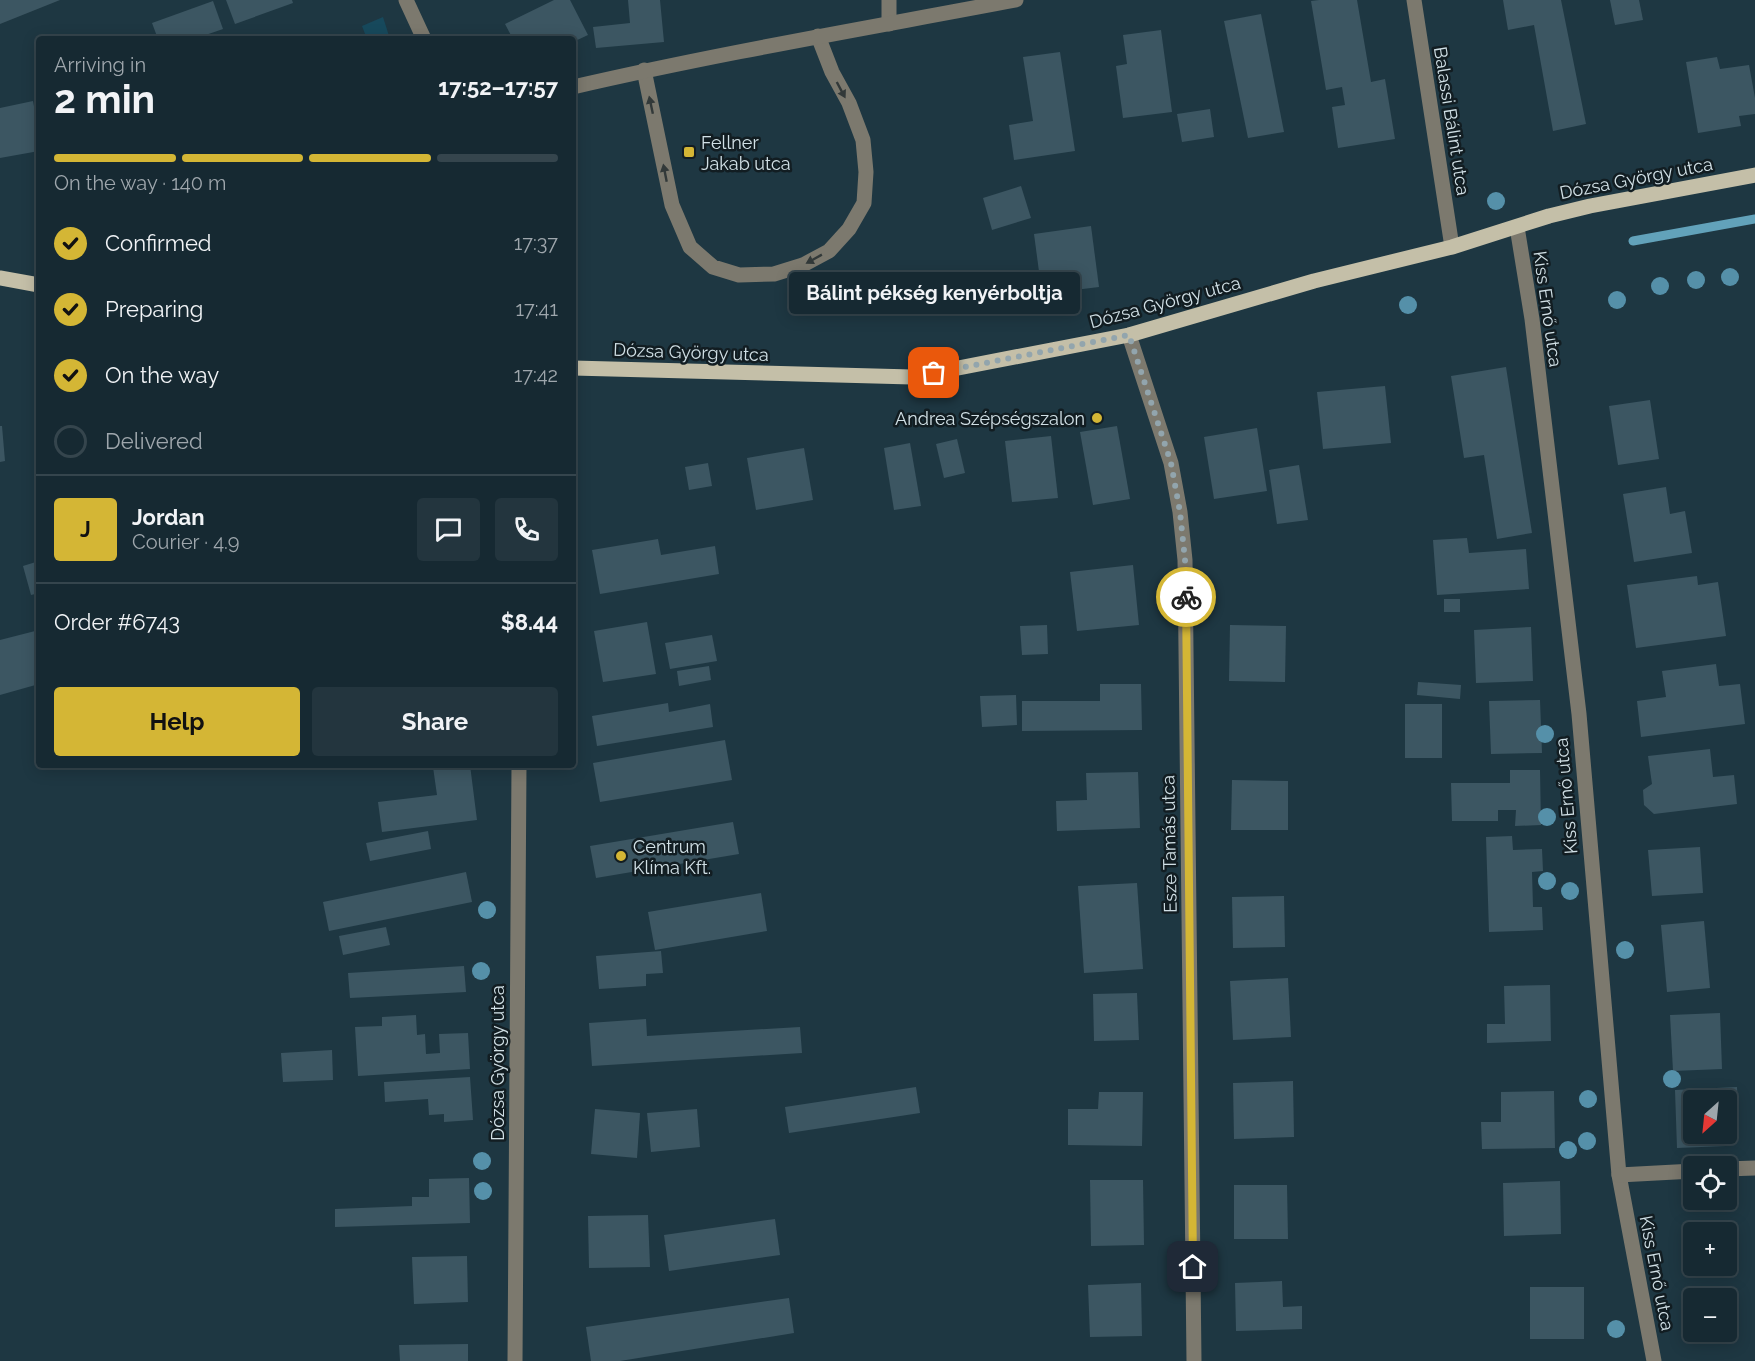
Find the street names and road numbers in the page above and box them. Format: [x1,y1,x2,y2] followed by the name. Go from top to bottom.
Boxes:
[1430,45,1474,197] street label: Balassi Bálint utca
[1558,153,1714,203] street label: Dózsa György utca
[1529,250,1567,368] street label: Kiss Ernő utca
[1087,272,1243,332] street label: Dózsa György utca
[613,339,769,365] street label: Dózsa György utca
[1550,737,1582,855] street label: Kiss Ernő utca
[1157,775,1181,913] street label: Esze Tamás utca
[487,985,508,1141] street label: Dózsa György utca
[1636,1214,1678,1332] street label: Kiss Ernő utca

